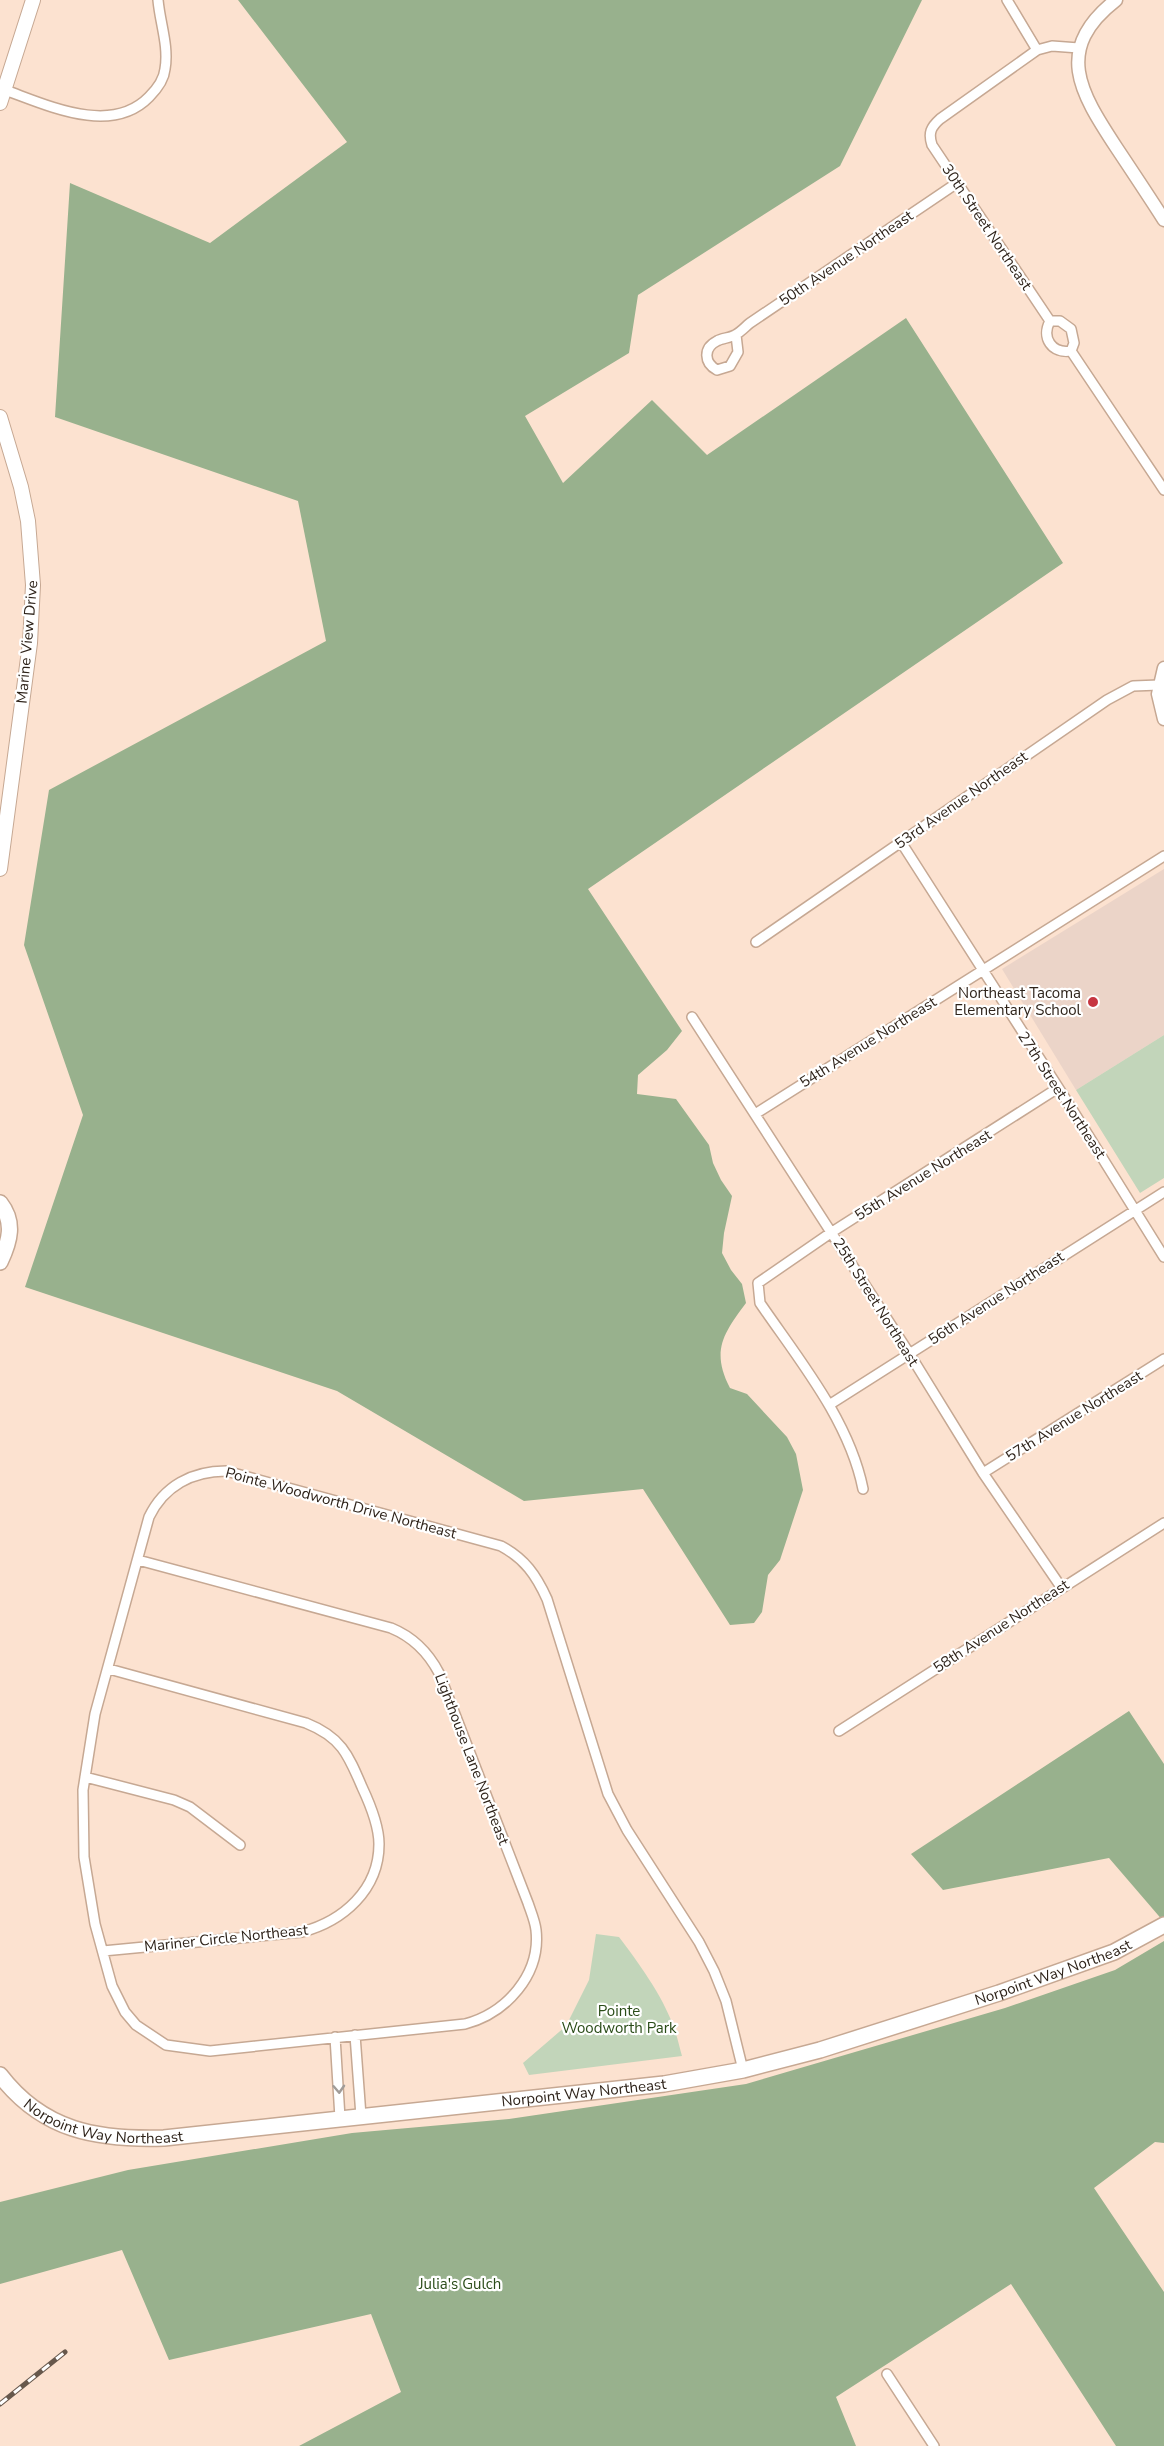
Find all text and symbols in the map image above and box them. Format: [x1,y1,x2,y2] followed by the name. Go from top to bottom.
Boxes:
[937,160,1037,294] street label: 30th Street Northeast
[775,205,918,310] street label: 50th Avenue Northeast
[12,579,42,705] street label: Marine View Drive
[891,746,1032,854] street label: 53rd Avenue Northeast
[954,983,1082,1020] place label: Northeast Tacoma Elementary School
[796,991,941,1092] street label: 54th Avenue Northeast
[1086,995,1100,1009] marker: Northeast Tacoma Elementary School
[1013,1028,1111,1163] street label: 27th Street Northeast
[851,1124,996,1225] street label: 55th Avenue Northeast
[828,1234,924,1371] street label: 25th Street Northeast
[924,1246,1068,1349] street label: 56th Avenue Northeast
[1002,1365,1147,1466] street label: 57th Avenue Northeast
[223,1462,460,1544] street label: Pointe Woodworth Drive Northeast
[929,1574,1073,1677] street label: 58th Avenue Northeast
[430,1670,514,1848] street label: Lighthouse Lane Northeast
[143,1919,310,1957] street label: Mariner Circle Northeast
[972,1934,1136,2010] street label: Norpoint Way Northeast
[561,2001,677,2038] park label: Pointe Woodworth Park
[500,2074,668,2111] street label: Norpoint Way Northeast
[333,2085,345,2094] one-way arrow
[19,2094,185,2148] street label: Norpoint Way Northeast
[418,2274,501,2294] park label: Julia's Gulch

